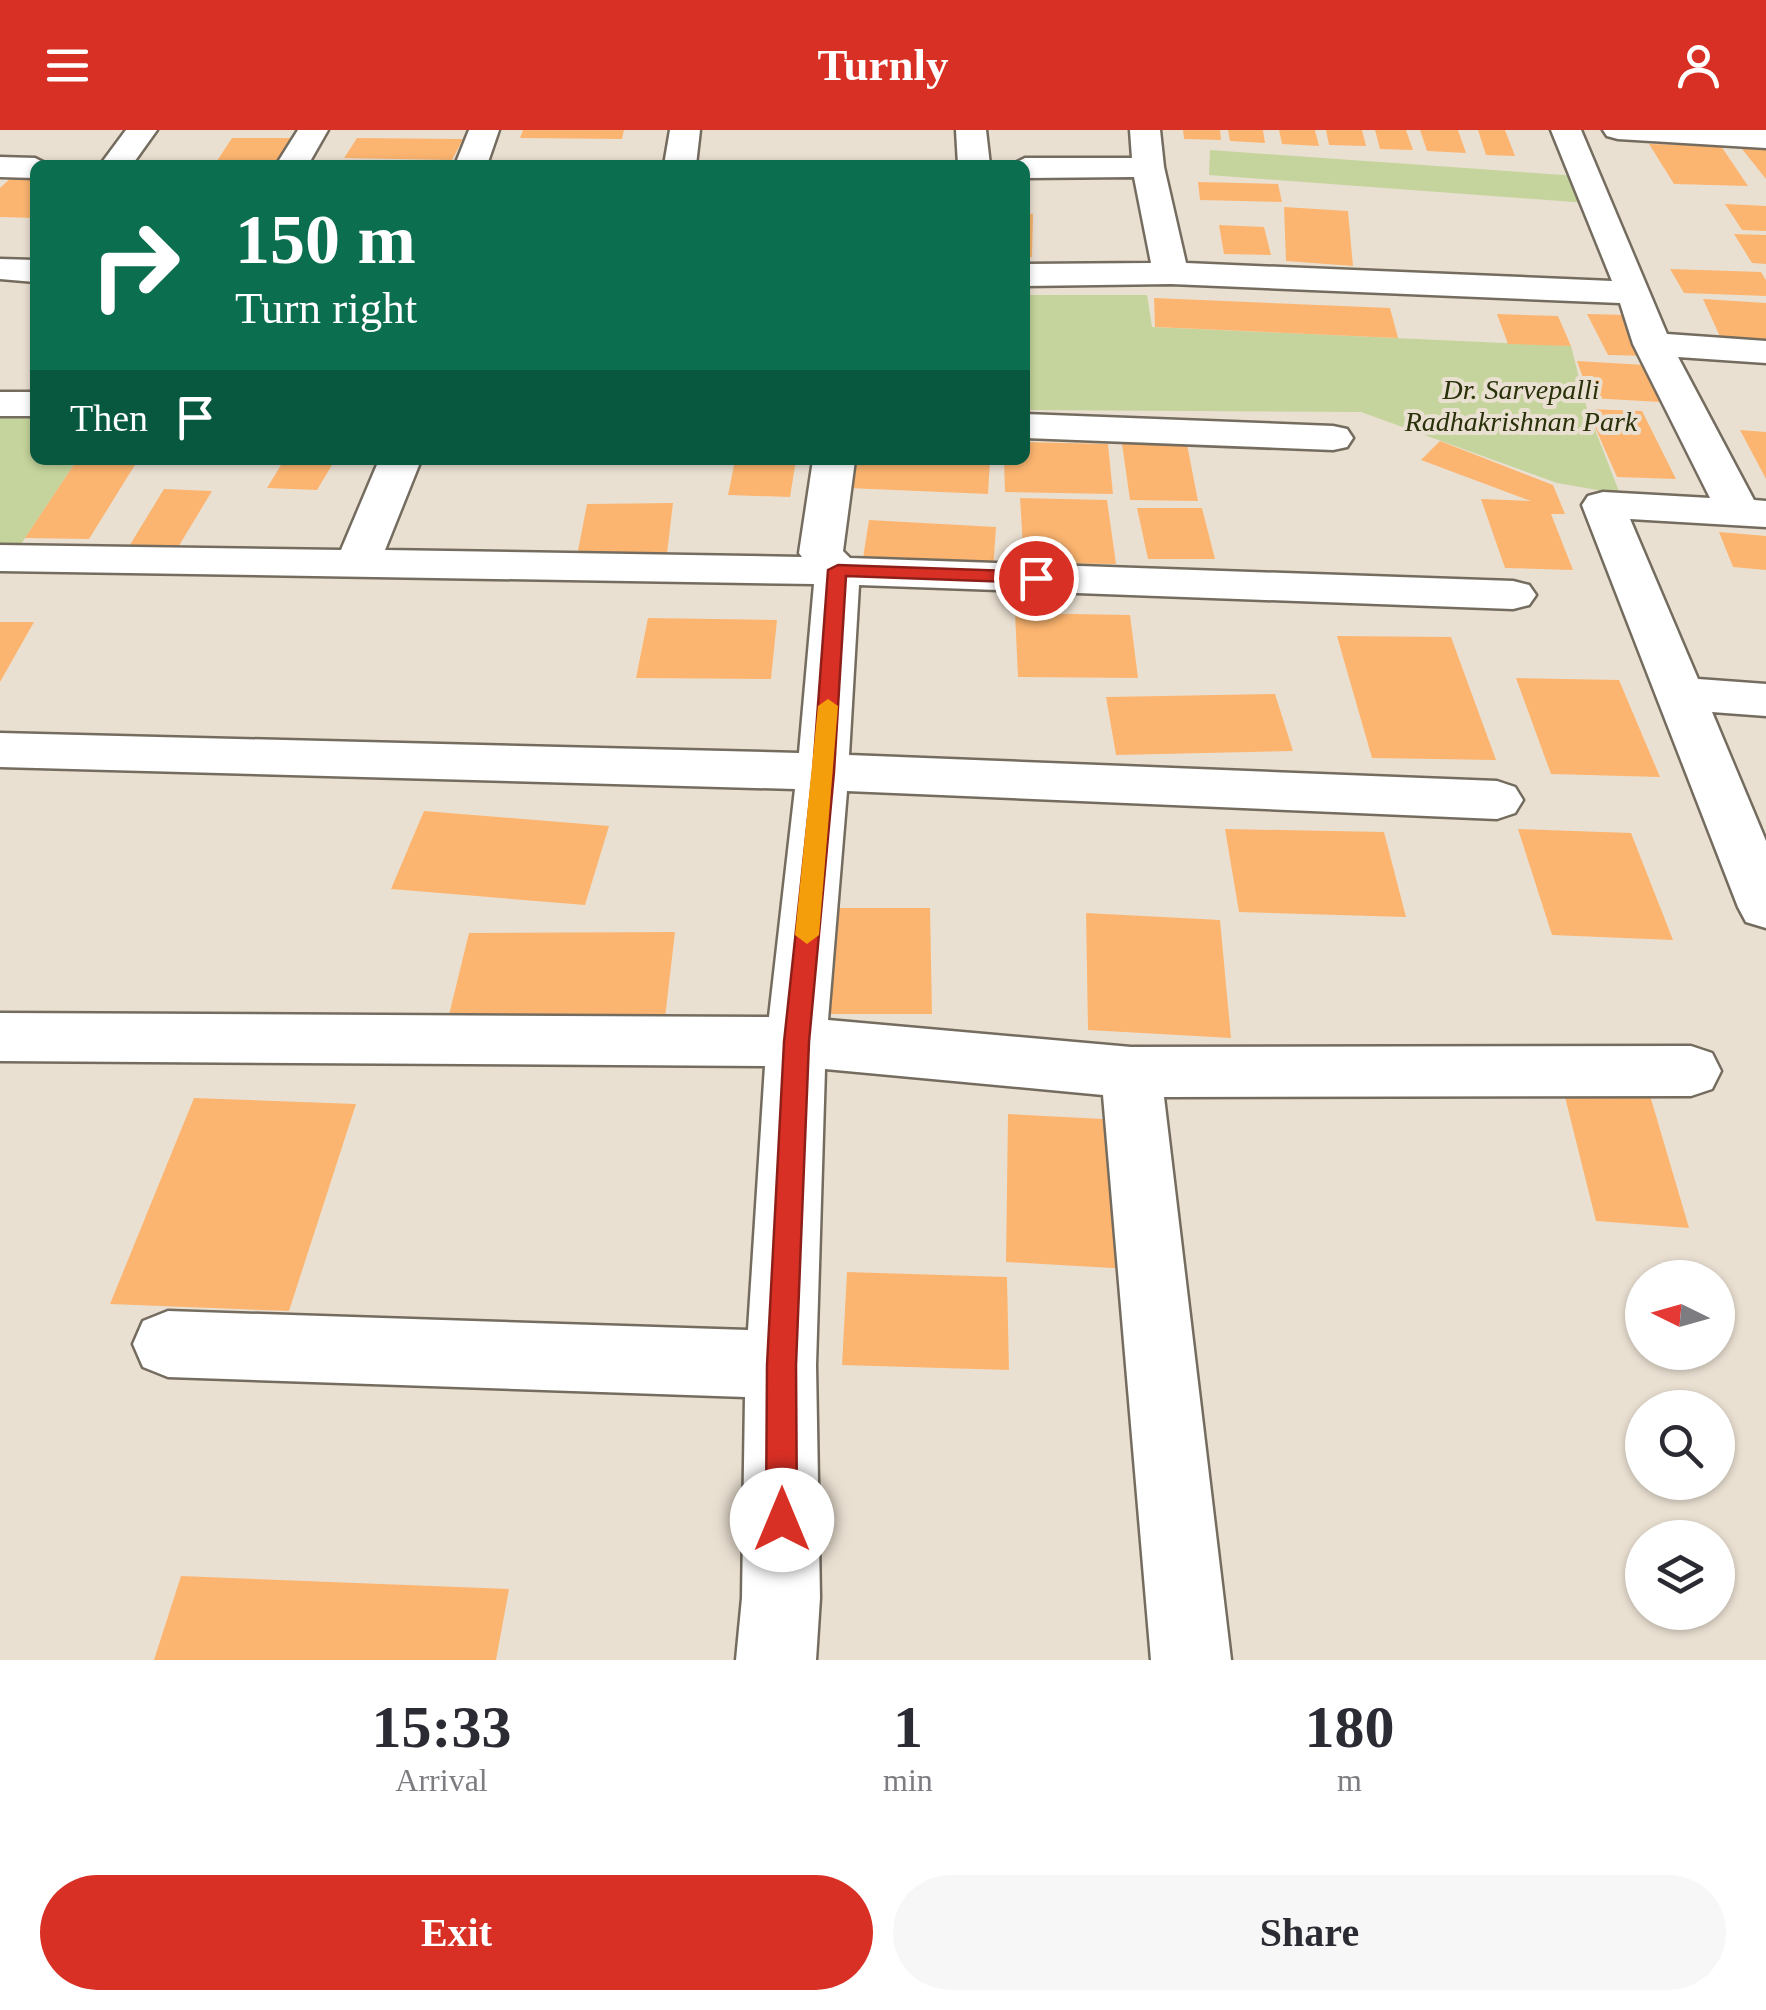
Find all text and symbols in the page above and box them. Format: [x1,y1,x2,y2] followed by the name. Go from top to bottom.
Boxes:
[40,38,95,93] icon: menu
[1671,38,1726,93] icon: person
[818,40,948,90] text: Turnly
[70,200,200,330] icon: right
[235,201,416,278] text: 150 m
[235,283,417,333] text: Turn right
[1404,374,1638,437] park label: Dr. Sarvepalli Radhakrishnan Park
[168,390,223,445] icon: arrive
[70,397,148,439] text: Then
[994,536,1079,621] pin
[1009,551,1064,606] icon: arrive
[1625,1260,1735,1370] north arrow
[1625,1260,1735,1630] map controls
[1625,1390,1735,1500] button: search
[730,1468,834,1572] position arrow
[1625,1520,1735,1630] button: layers
[372,1694,512,1760] text: 15:33
[893,1694,923,1760] text: 1
[1304,1694,1394,1760] text: 180
[395,1762,488,1798] text: Arrival
[883,1762,933,1798] text: min
[1337,1762,1362,1798] text: m
[40,1875,873,1990] button: Exit
[893,1875,1726,1990] button: Share

